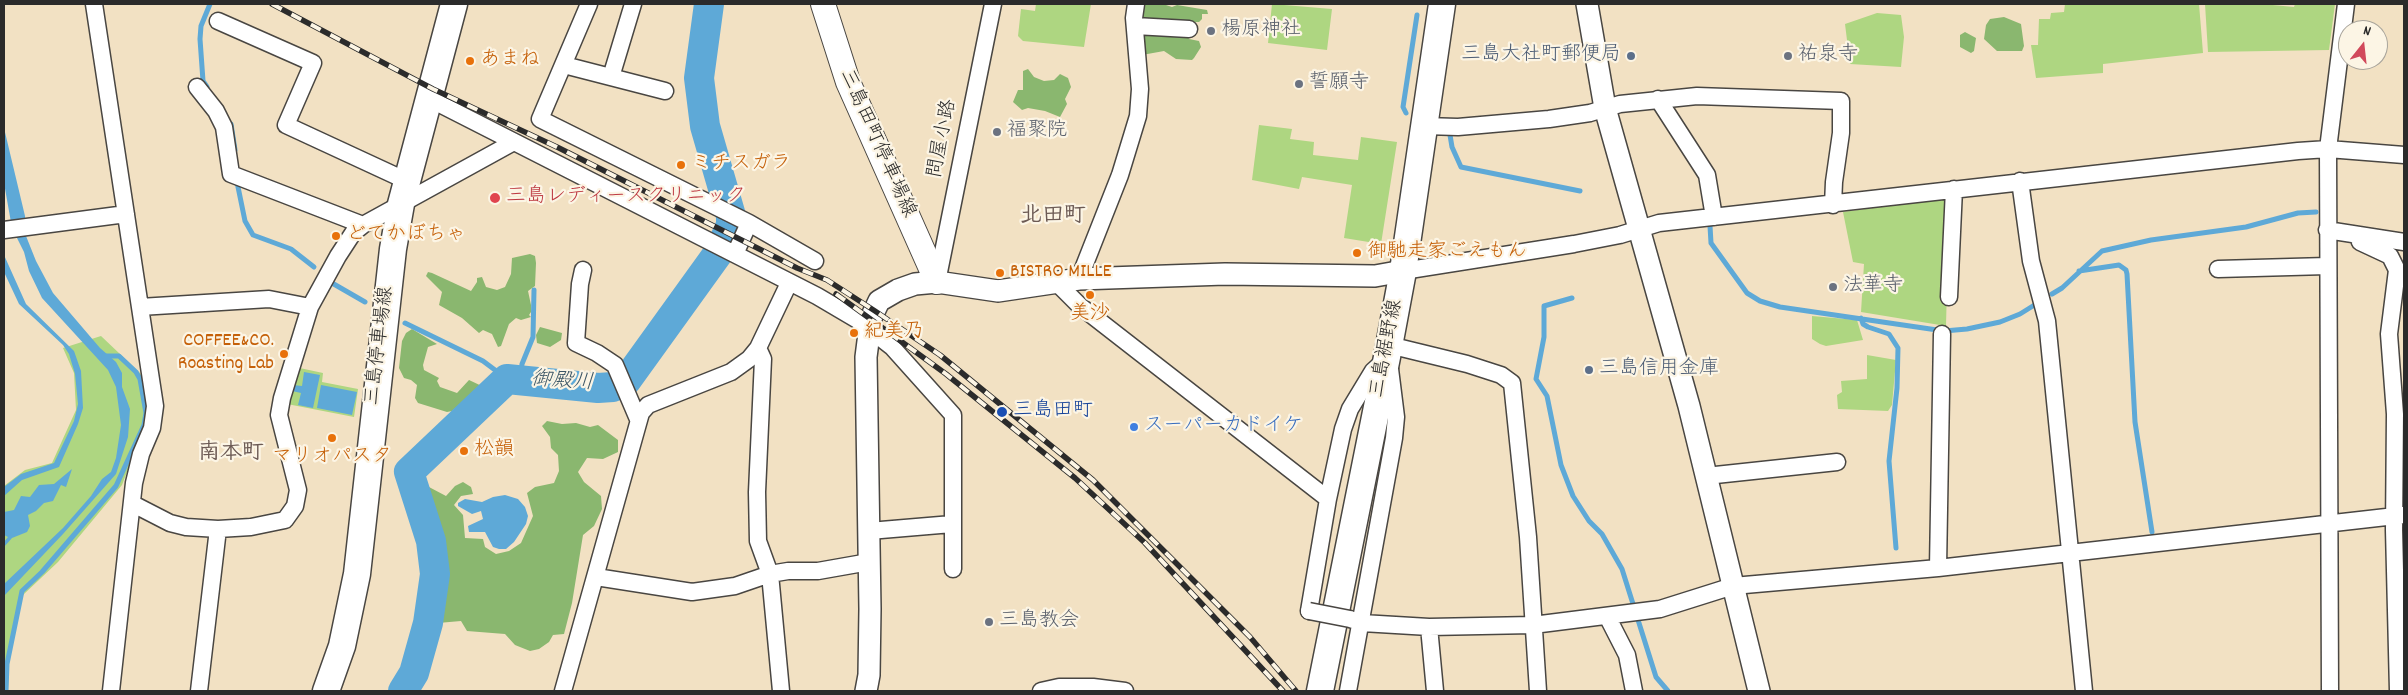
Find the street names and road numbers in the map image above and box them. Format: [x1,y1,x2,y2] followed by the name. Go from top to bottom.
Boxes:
[832,66,920,222] street label: 三島田町停車場線
[925,97,963,181] street label: 問屋小路
[362,285,400,407] street label: 三島停車場線
[1367,298,1409,400] street label: 三島裾野線

